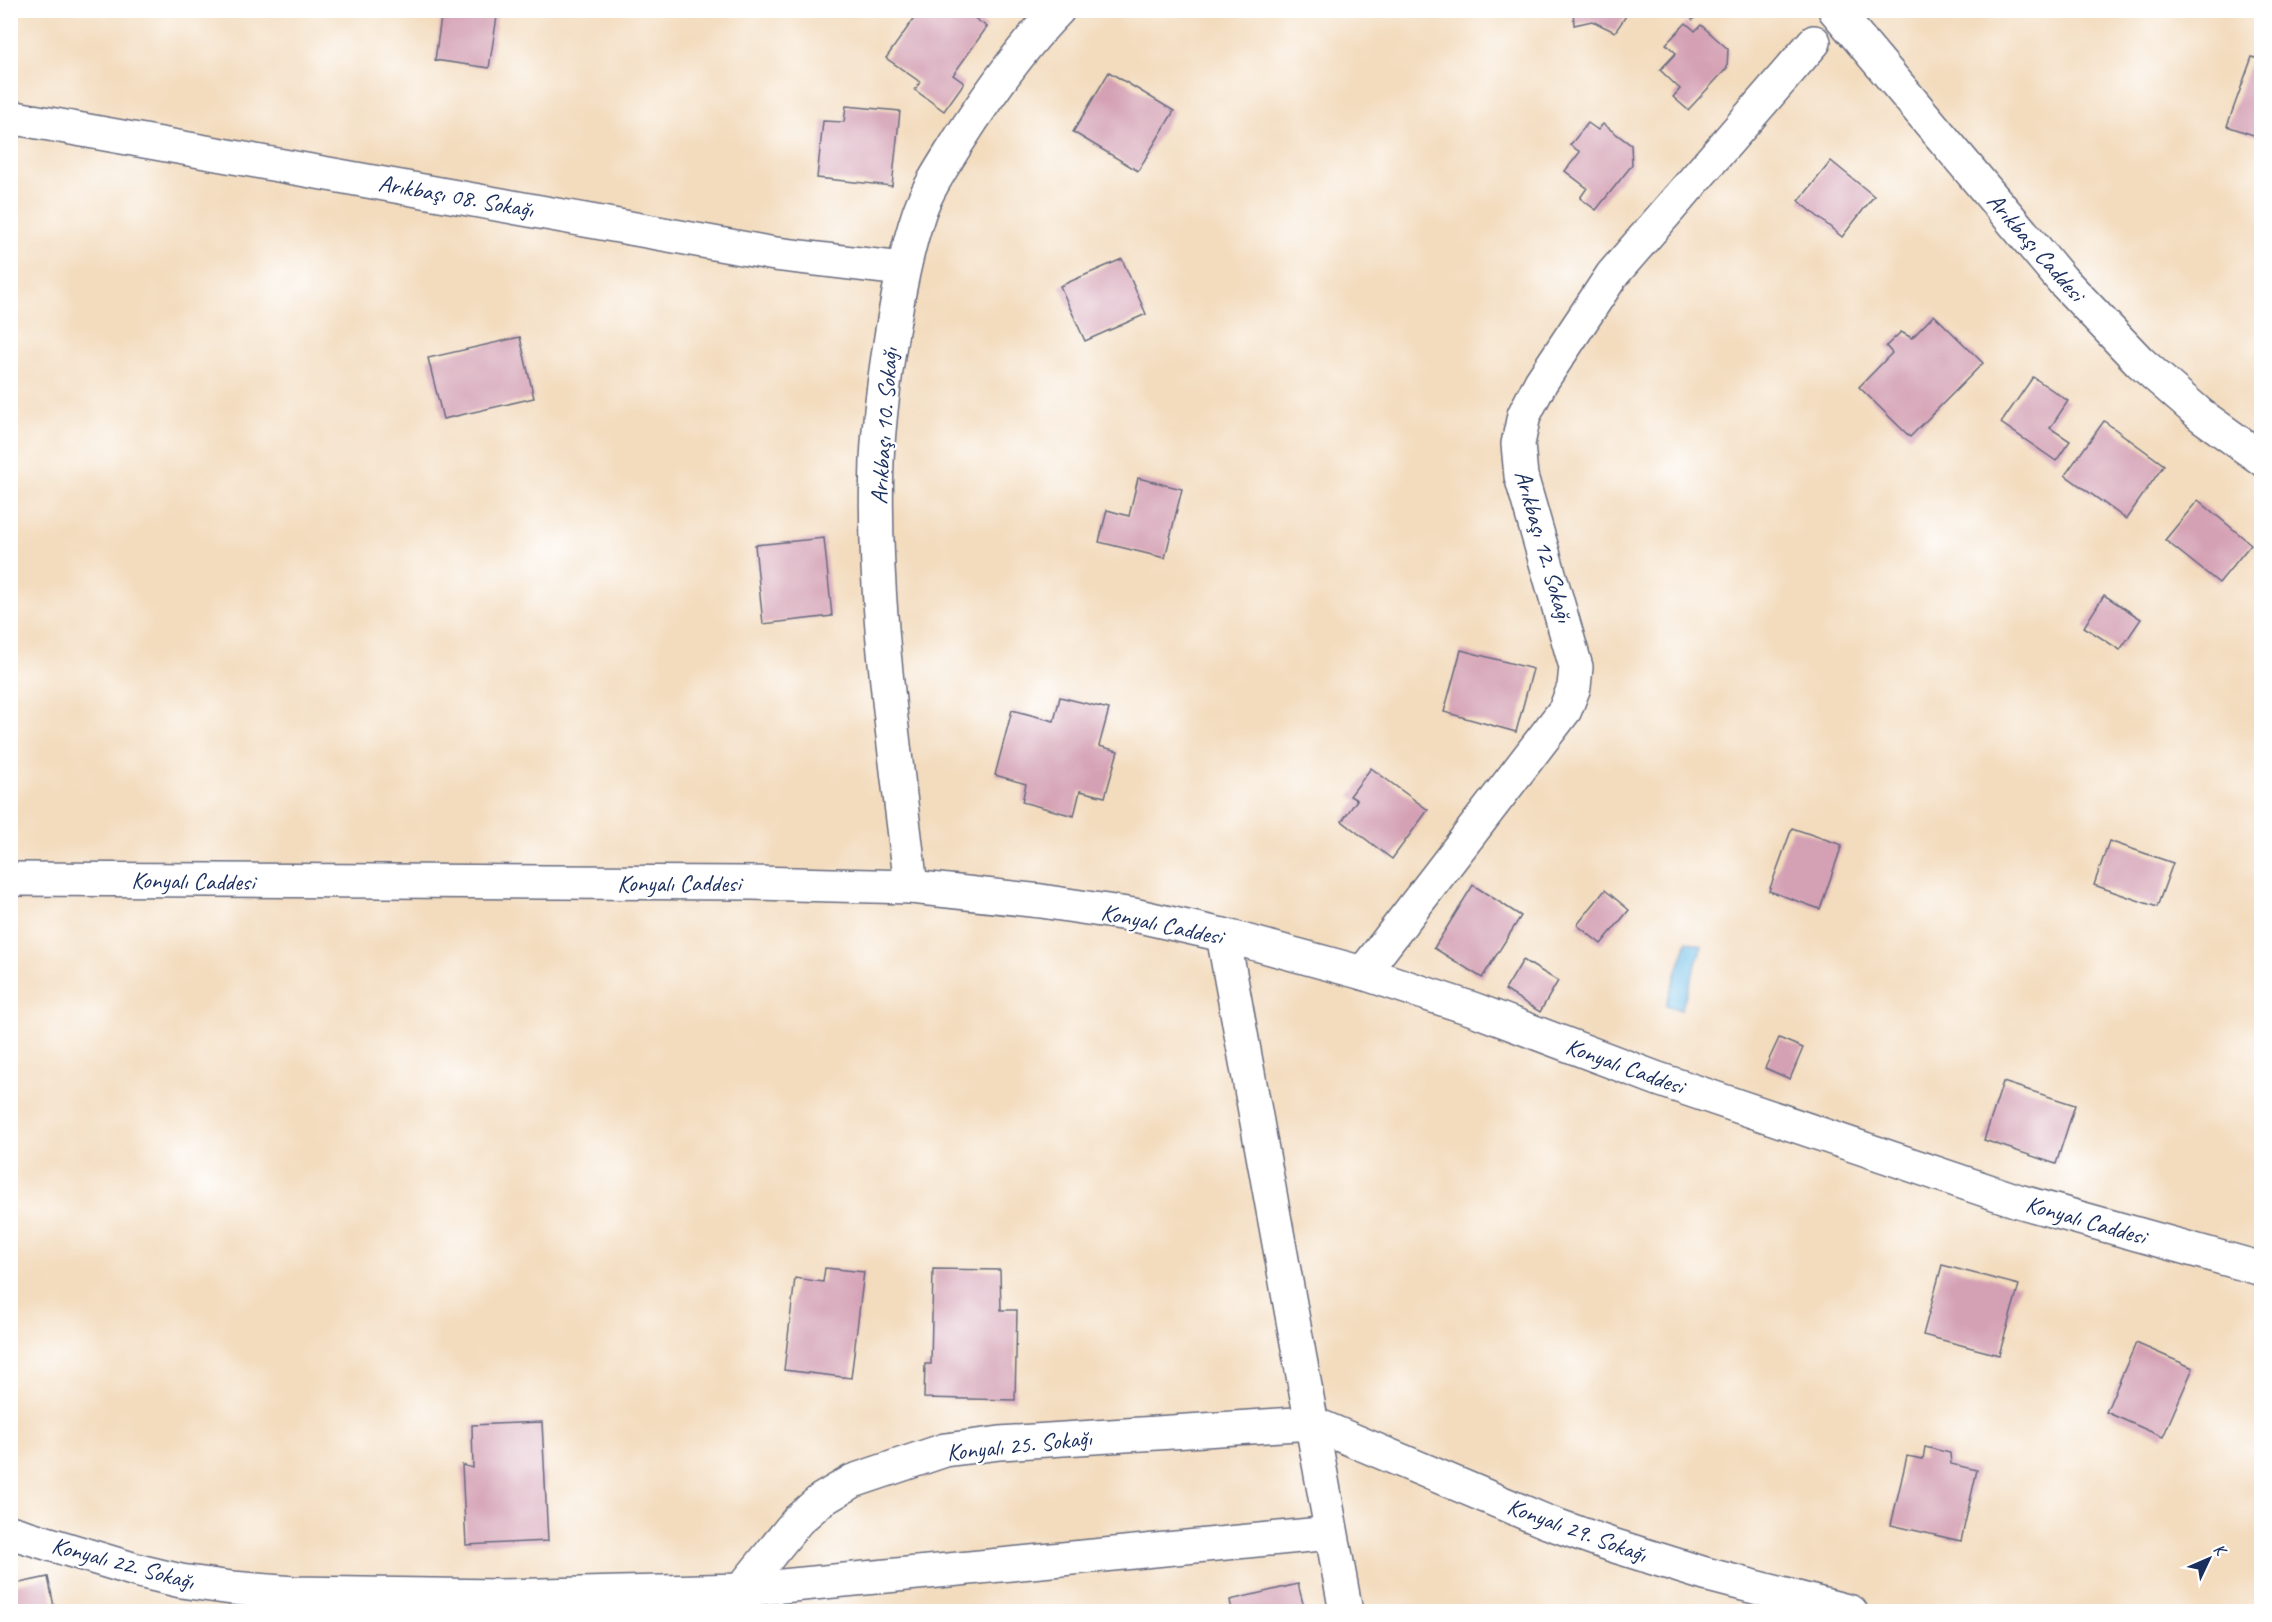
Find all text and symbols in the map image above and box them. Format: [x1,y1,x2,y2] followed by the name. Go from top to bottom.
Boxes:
[376,168,537,225] street label: Arıkbaşı 08. Sokağı
[1981,186,2094,310] street label: Arıkbaşı Caddesi
[864,345,905,505] street label: Arıkbaşı 10. Sokağı
[1508,467,1580,627] street label: Arıkbaşı 12. Sokağı
[131,865,258,897] street label: Konyalı Caddesi
[617,868,744,898] street label: Konyalı Caddesi
[1099,897,1229,952] street label: Konyalı Caddesi
[1562,1031,1691,1102] street label: Konyalı Caddesi
[2023,1189,2153,1252] street label: Konyalı Caddesi
[945,1422,1094,1468] street label: Konyalı 25. Sokağı
[1503,1491,1652,1570] street label: Konyalı 29. Sokağı
[2179,1529,2239,1589] north arrow
[49,1530,199,1597] street label: Konyalı 22. Sokağı
[2209,1539,2232,1562] text: K

